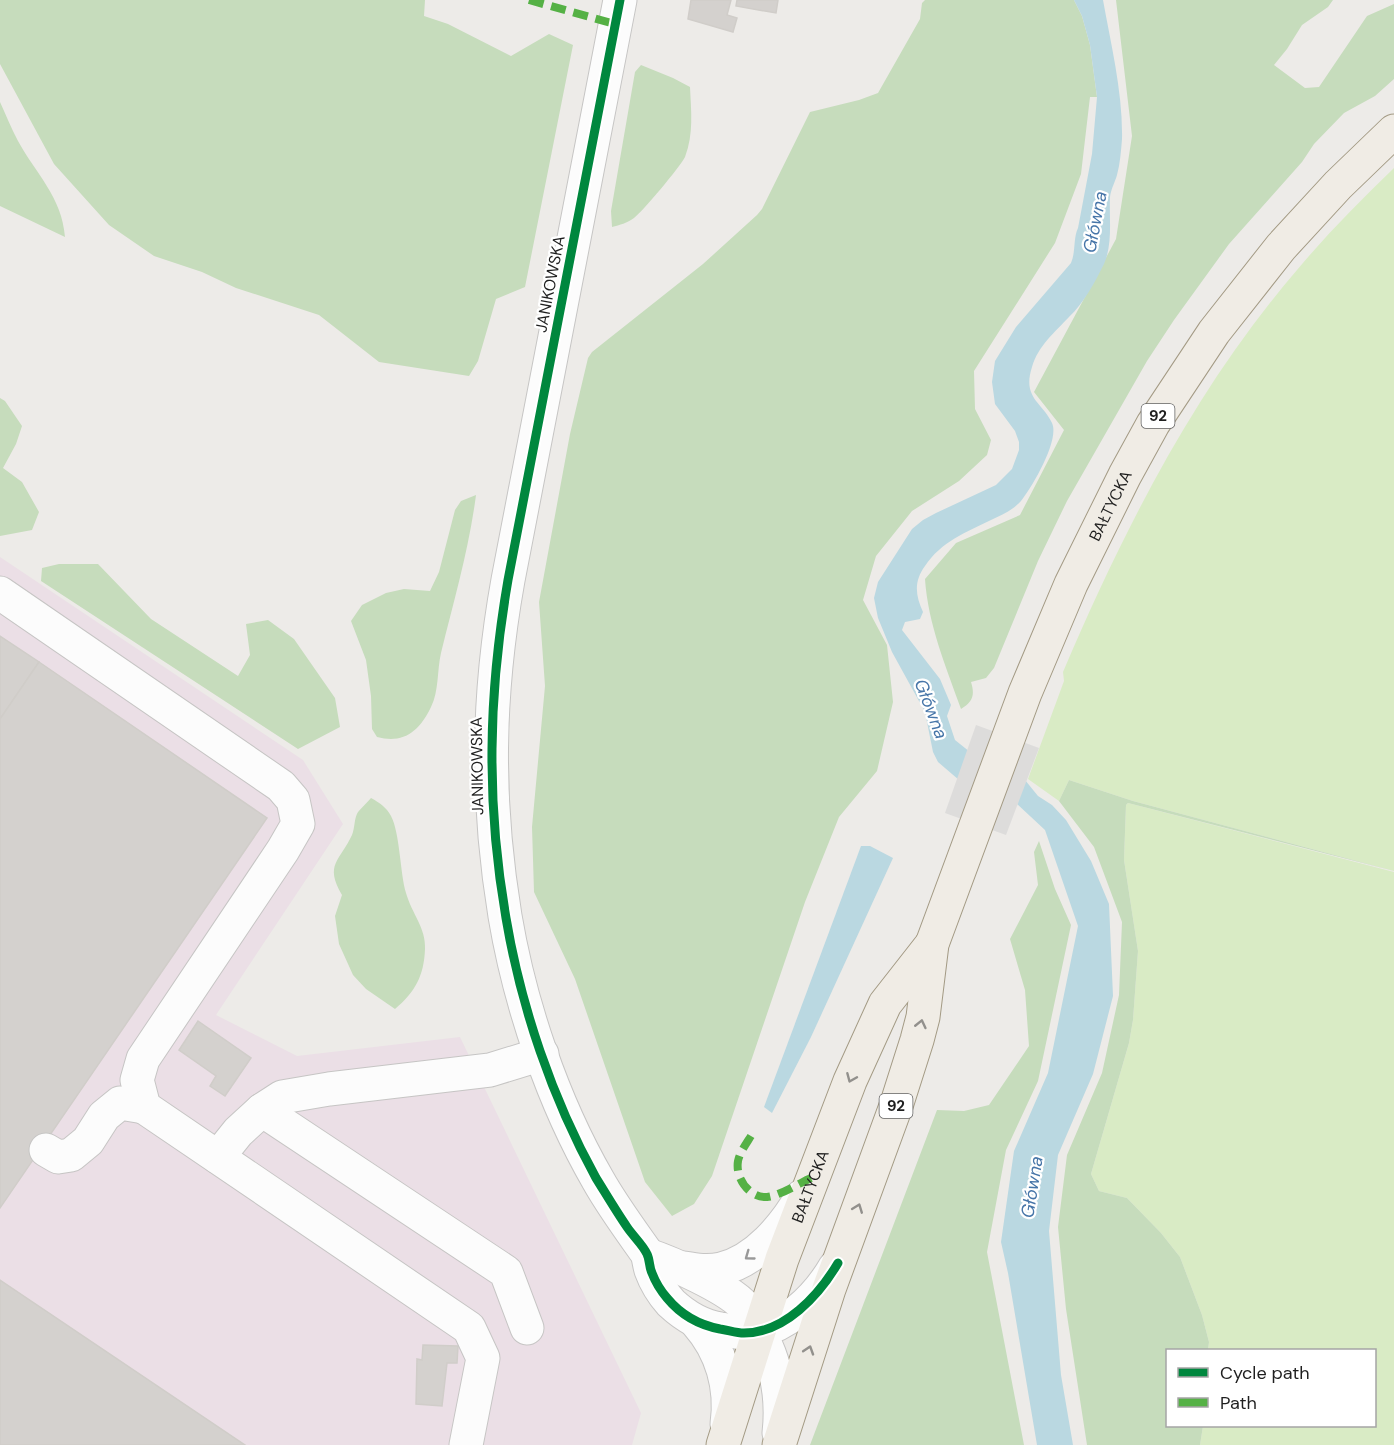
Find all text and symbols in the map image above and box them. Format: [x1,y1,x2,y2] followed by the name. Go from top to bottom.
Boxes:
[1077,189,1113,255] water label: Główna
[530,233,570,334] street label: JANIKOWSKA
[1142,404,1174,428] road number: 92
[1084,466,1136,544] street label: BAŁTYCKA
[909,676,953,743] water label: Główna
[466,716,488,815] street label: JANIKOWSKA
[913,1019,926,1029] one-way arrow
[846,1072,858,1083] one-way arrow
[880,1094,912,1118] road number: 92
[786,1147,833,1226] street label: BAŁTYCKA
[1015,1154,1049,1220] water label: Główna
[850,1204,863,1214] one-way arrow
[744,1249,755,1260] one-way arrow
[801,1345,814,1356] one-way arrow
[1166,1349,1376,1427] legend
[1220,1361,1310,1385] text: Cycle path
[1220,1391,1257,1415] text: Path

